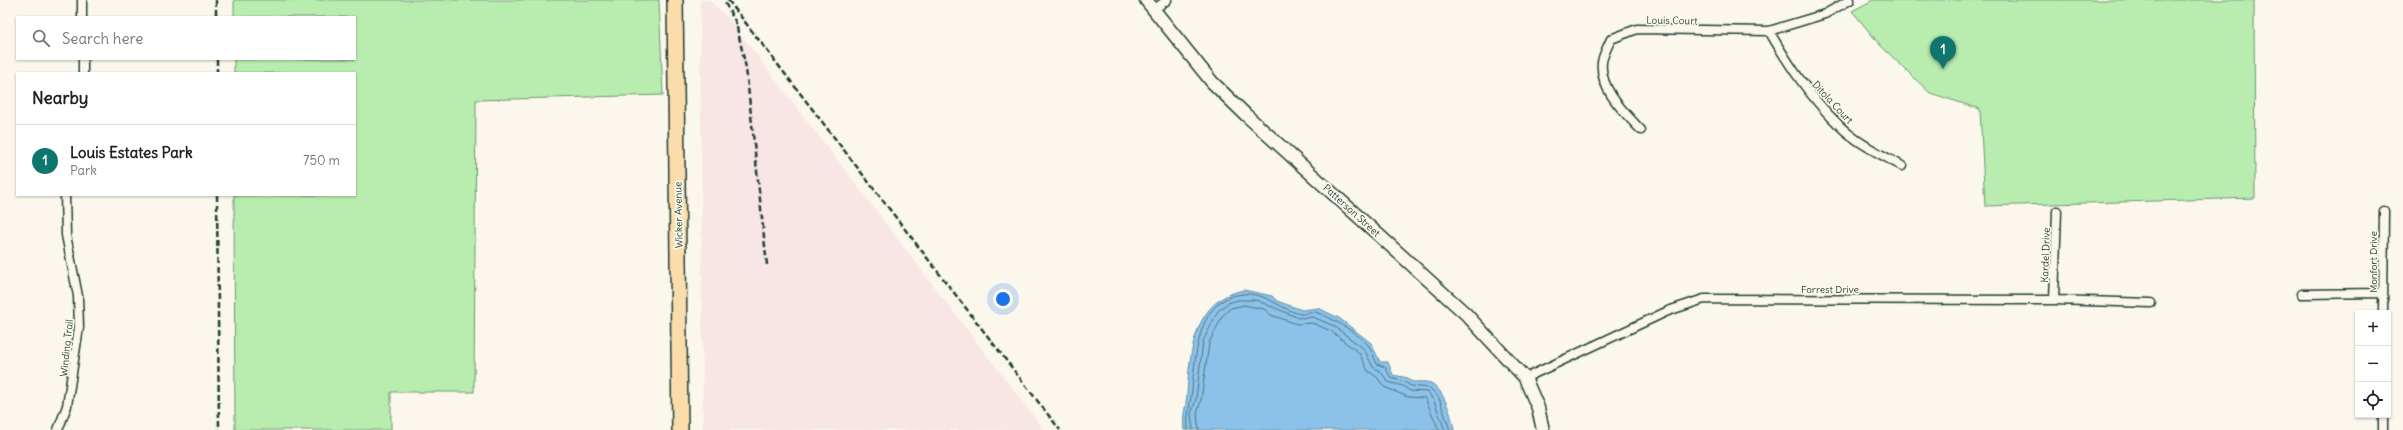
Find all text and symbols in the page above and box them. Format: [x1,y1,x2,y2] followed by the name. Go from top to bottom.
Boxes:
[1646,14,1698,27] street label: Louis Court
[16,16,356,60] search box
[30,27,52,49] icon: search
[62,29,143,48] text: Search here
[1930,36,1956,69] pin: 1
[1809,78,1856,127] street label: Ditola Court
[32,87,88,109] text: Nearby
[70,143,193,162] text: Louis Estates Park
[42,152,48,169] text: 1
[303,152,340,169] text: 750 m
[70,162,97,179] text: Park
[671,181,686,249] street label: Wicker Avenue
[1320,181,1383,240] street label: Patterson Street
[2038,227,2053,283] street label: Kardel Drive
[2367,231,2380,293] street label: Monfort Drive
[1801,283,1859,296] street label: Forrest Drive
[993,289,1013,309] your location
[2355,310,2391,418] map controls
[2355,310,2391,346] button: +
[57,319,76,377] street label: Winding Trail
[2355,346,2391,382] button: −
[2355,382,2391,418] button: locate

